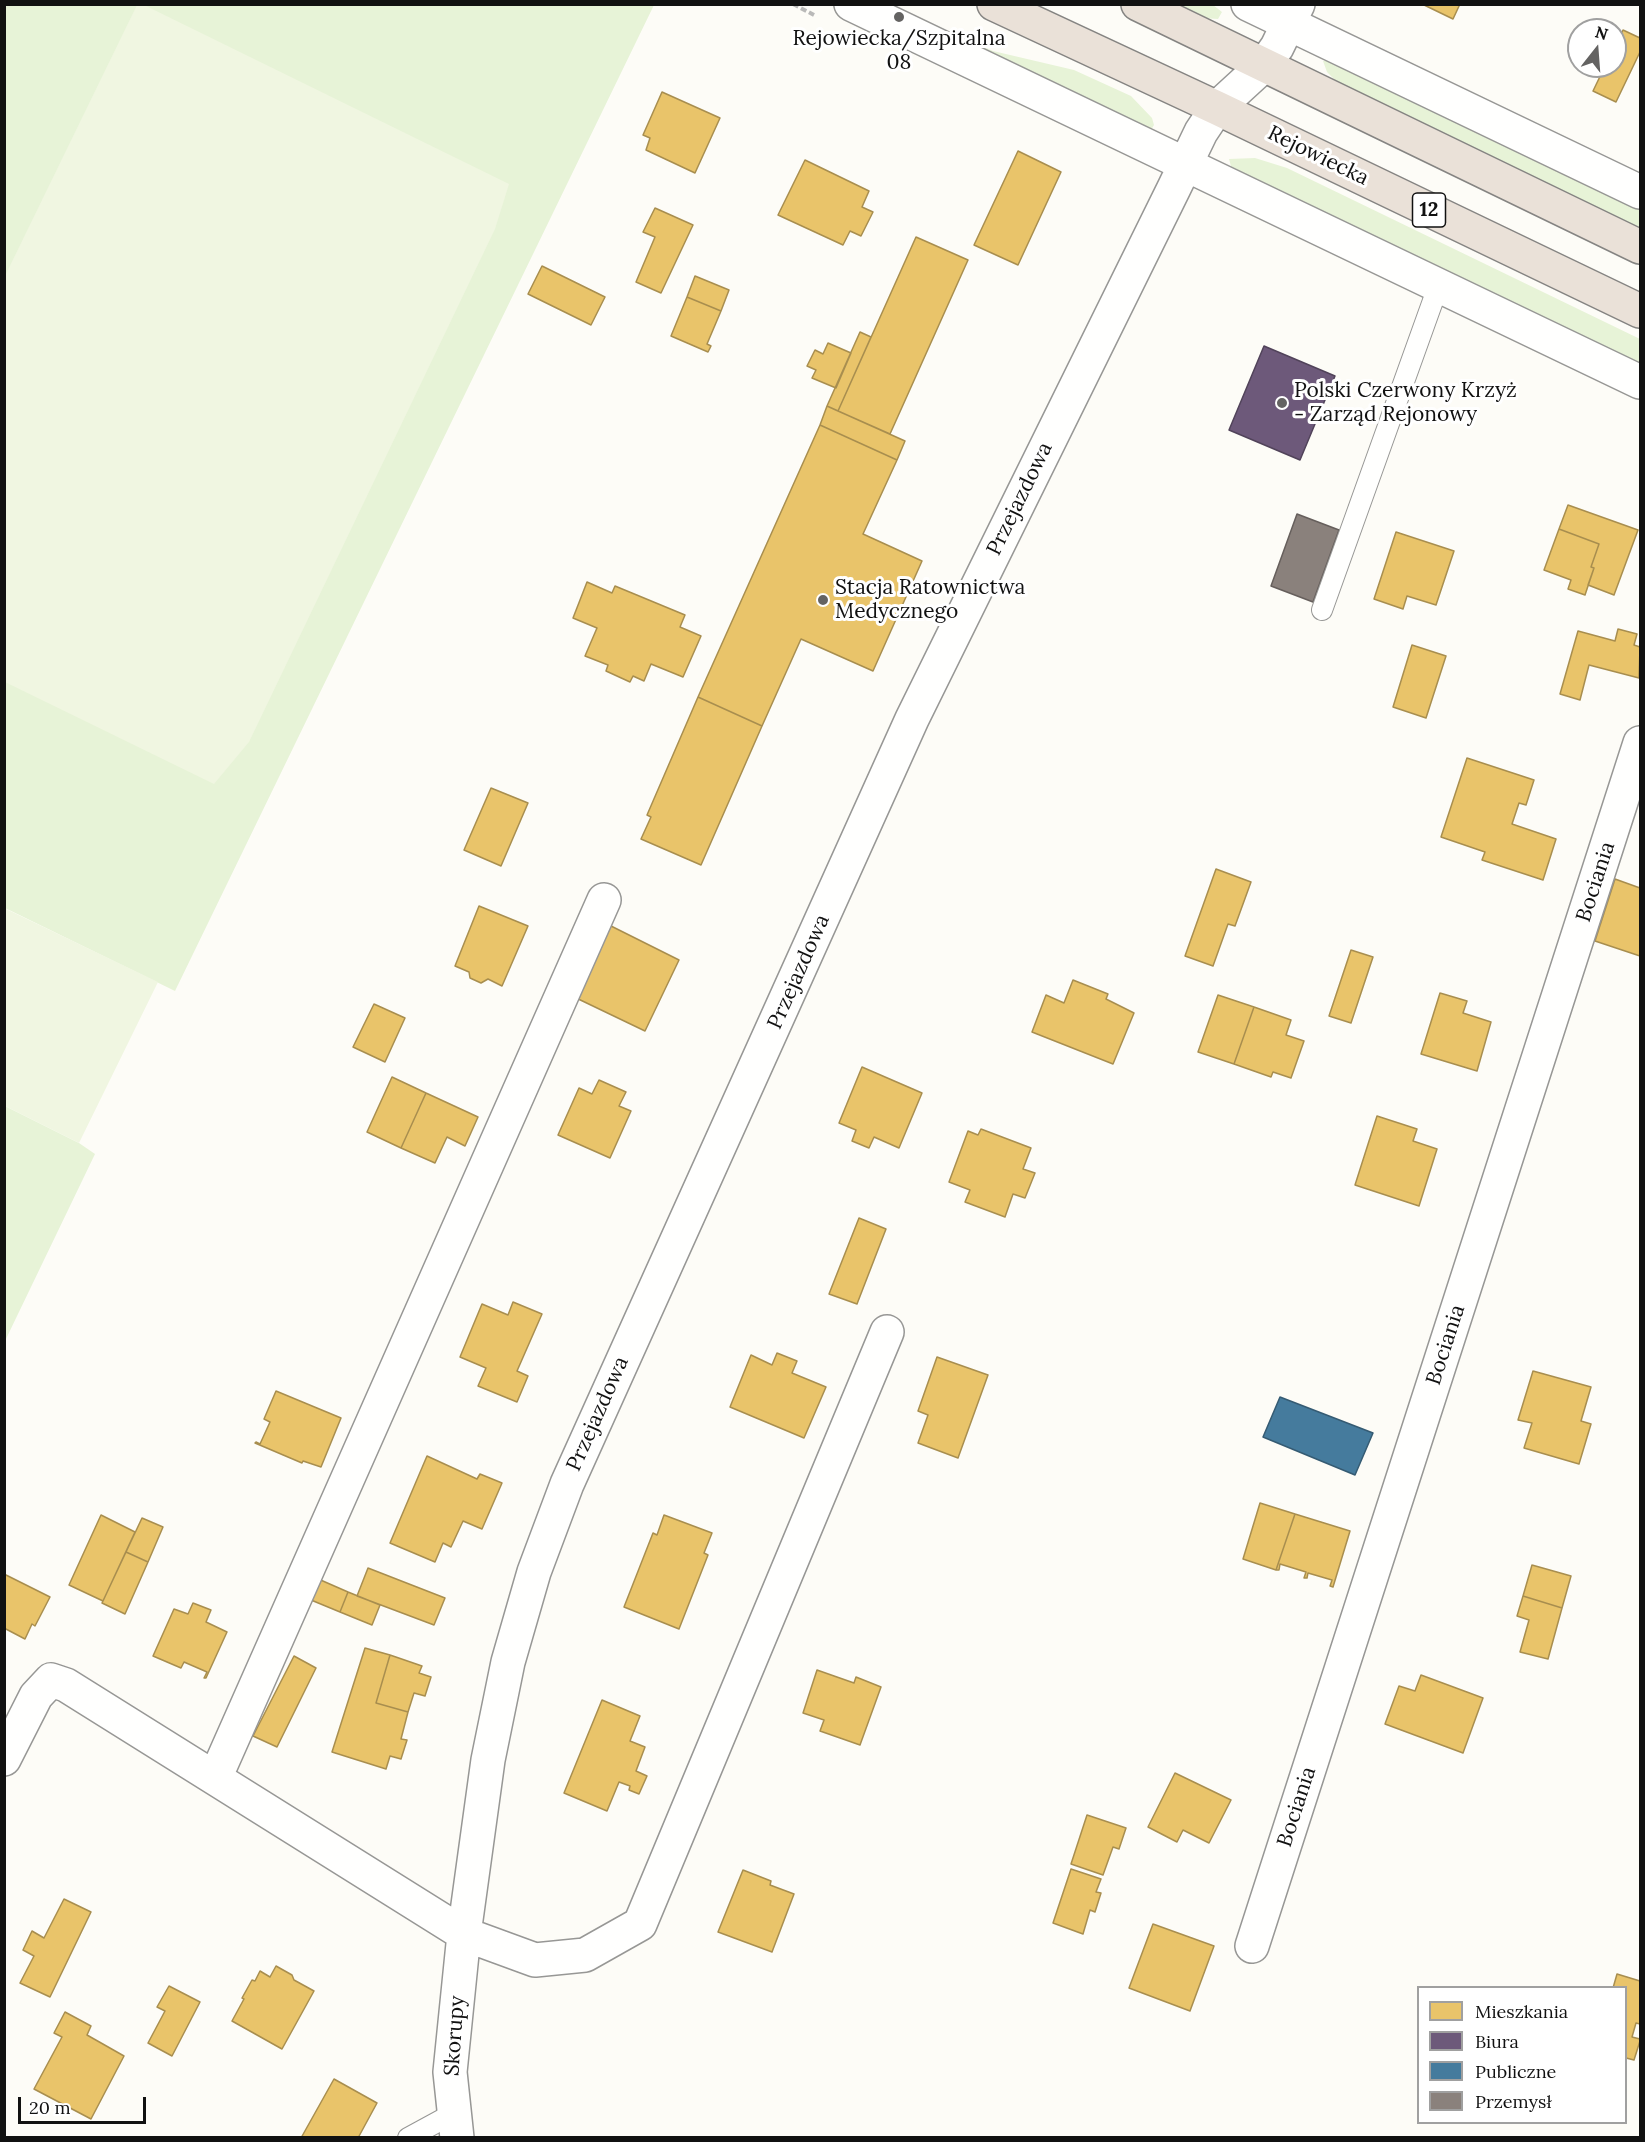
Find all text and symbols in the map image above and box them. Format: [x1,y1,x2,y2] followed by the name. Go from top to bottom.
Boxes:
[892,10,906,24] marker: Rejowiecka/Szpitalna 08
[1567,18,1627,78] north arrow
[1593,21,1611,44] text: N
[792,26,1006,76] place label: Rejowiecka/Szpitalna 08
[1263,121,1373,191] street label: Rejowiecka
[1412,193,1446,227] road number: 12
[1294,378,1517,428] place label: Polski Czerwony Krzyż - Zarząd Rejonowy
[1275,396,1289,410] marker: Polski Czerwony Krzyż - Zarząd Rejonowy
[982,438,1058,560] street label: Przejazdowa
[835,575,1025,625] place label: Stacja Ratownictwa Medycznego
[816,593,830,607] marker: Stacja Ratownictwa Medycznego
[1571,839,1621,925] street label: Bociania
[763,911,835,1033] street label: Przejazdowa
[1421,1302,1471,1388] street label: Bociania
[562,1353,634,1475] street label: Przejazdowa
[1272,1764,1322,1850] street label: Bociania
[1417,1986,1627,2124] legend
[440,1995,470,2077] street label: Skorupy
[1475,2000,1568,2023] text: Mieszkania
[1475,2030,1519,2053] text: Biura
[1475,2060,1556,2083] text: Publiczne
[21,2085,148,2123] scale bar
[1475,2090,1552,2113] text: Przemysł
[29,2096,71,2119] text: 20 m

